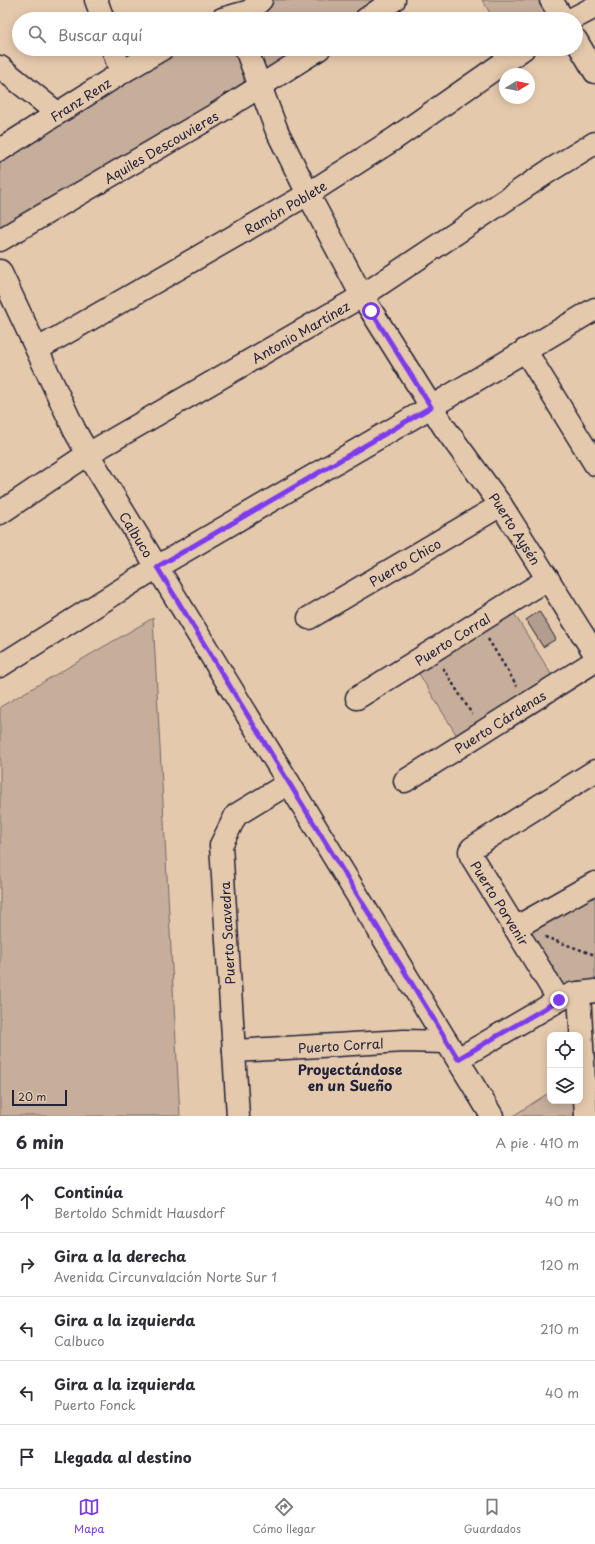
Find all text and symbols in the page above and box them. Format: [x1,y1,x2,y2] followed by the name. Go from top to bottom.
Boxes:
[12,12,583,56] search box
[26,23,48,45] icon: search
[58,23,142,46] text: Buscar aquí
[499,68,535,104] north arrow
[46,73,114,125] street label: Franz Renz
[100,106,222,187] street label: Aquiles Descouvieres
[240,175,330,238] street label: Ramón Poblete
[248,296,353,367] street label: Antonio Martínez
[362,302,380,320] route start
[485,488,546,568] street label: Puerto Aysén
[116,508,158,561] street label: Calbuco
[365,533,444,590] street label: Puerto Chico
[411,608,493,670] street label: Puerto Corral
[450,685,549,757] street label: Puerto Cárdenas
[466,857,534,949] street label: Puerto Porvenir
[215,880,239,985] street label: Puerto Saavedra
[550,991,568,1009] route end
[547,1032,583,1104] map controls
[547,1032,583,1068] button: locate
[297,1033,384,1057] street label: Puerto Corral
[298,1059,403,1096] district label: Proyectándose en un Sueño
[547,1068,583,1104] button: layers
[12,1088,67,1107] scale bar
[18,1088,46,1105] text: 20 m
[16,1129,64,1155] text: 6 min
[495,1133,579,1152] text: A pie · 410 m
[54,1180,123,1203] text: Continúa
[16,1190,38,1212] icon: ahead
[545,1191,579,1210] text: 40 m
[54,1203,224,1222] text: Bertoldo Schmidt Hausdorf
[54,1244,186,1267] text: Gira a la derecha
[16,1254,38,1276] icon: right
[540,1255,579,1274] text: 120 m
[54,1267,277,1286] text: Avenida Circunvalación Norte Sur 1
[54,1308,195,1331] text: Gira a la izquierda
[16,1318,38,1340] icon: left
[540,1319,579,1338] text: 210 m
[54,1331,104,1350] text: Calbuco
[54,1372,195,1395] text: Gira a la izquierda
[16,1382,38,1404] icon: left
[545,1383,579,1402] text: 40 m
[54,1395,136,1414] text: Puerto Fonck
[54,1445,192,1468] text: Llegada al destino
[16,1446,38,1468] icon: arrive
[74,1496,104,1537] tab: Mapa
[253,1496,315,1537] tab: Cómo llegar
[464,1496,521,1537] tab: Guardados

